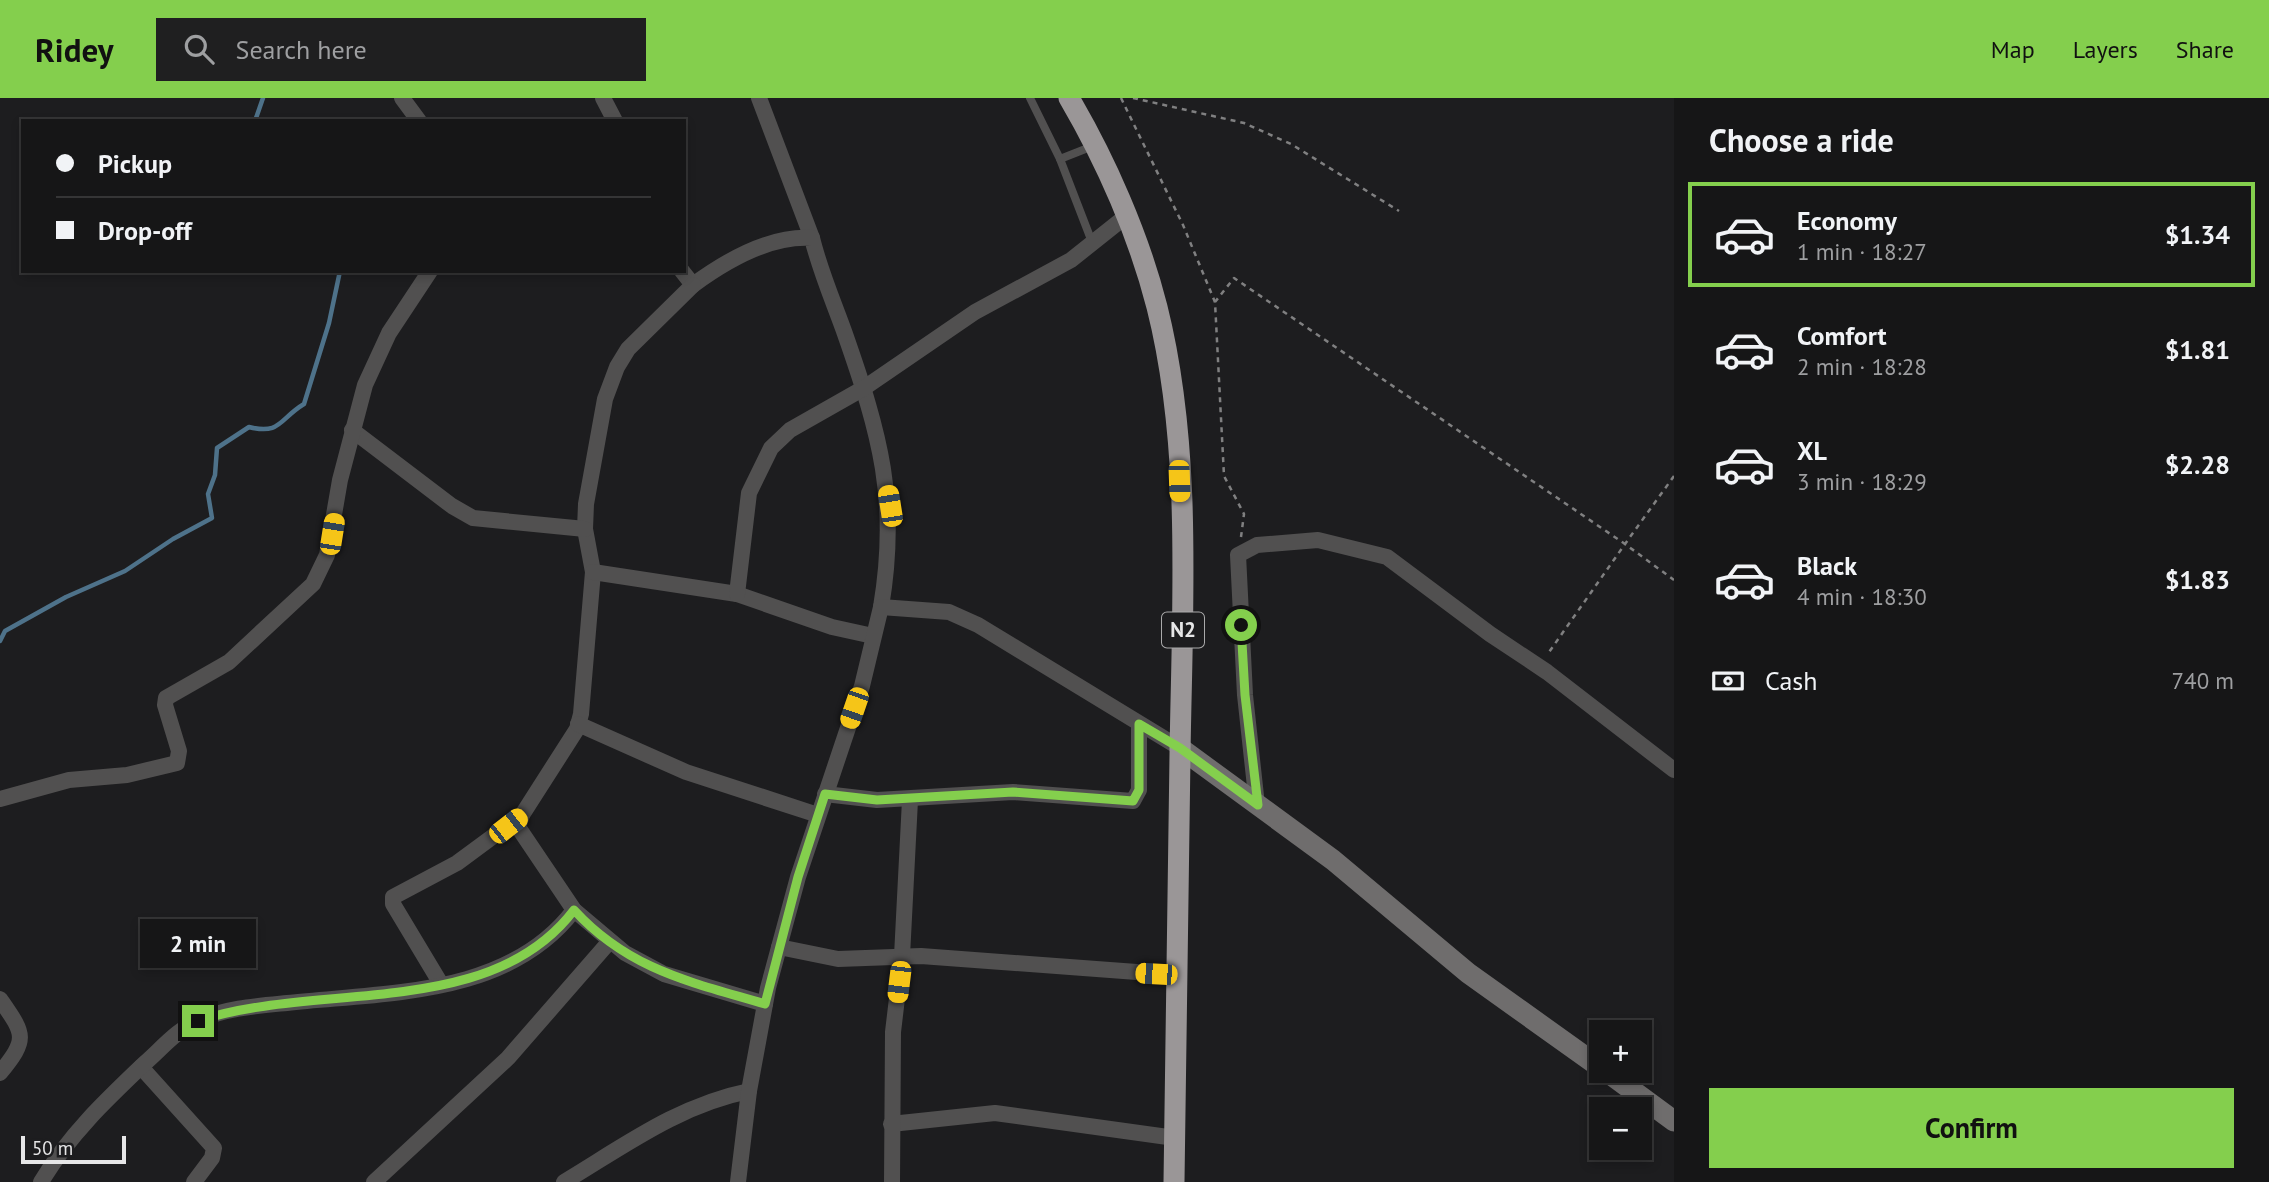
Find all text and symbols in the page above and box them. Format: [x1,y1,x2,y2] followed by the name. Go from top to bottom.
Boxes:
[156,18,646,81] search box
[35,28,114,71] text: Ridey
[180,30,218,68] icon: search
[236,33,367,66] text: Search here
[1991,34,2035,65] text: Map
[2073,34,2138,65] text: Layers
[2176,34,2234,65] text: Share
[1709,119,1894,161] text: Choose a ride
[98,147,172,180] text: Pickup
[1713,203,1776,266] icon: car
[1797,204,1897,237] text: Economy
[98,214,192,247] text: Drop-off
[2165,218,2230,251] text: $1.34
[1797,237,1927,266] text: 1 min · 18:27
[1713,318,1776,381] icon: car
[1797,319,1887,352] text: Comfort
[2165,333,2230,366] text: $1.81
[1797,352,1927,381] text: 2 min · 18:28
[1713,433,1776,496] icon: car
[1797,434,1827,467] text: XL
[2165,448,2230,481] text: $2.28
[1168,460,1191,502] car
[1797,467,1927,496] text: 3 min · 18:29
[877,484,904,528] car
[319,512,346,556] car
[1713,548,1776,611] icon: car
[1797,549,1857,582] text: Black
[2165,563,2230,596] text: $1.83
[1797,582,1927,611] text: 4 min · 18:30
[1225,609,1257,641] route start
[1162,612,1204,648] road number: N2
[1709,662,1747,700] icon: cash
[1765,664,1817,697] text: Cash
[2172,666,2234,695] text: 740 m
[838,685,871,731] car
[485,805,532,847] car
[140,920,256,968] callout: 2 min
[170,929,226,958] text: 2 min
[887,960,912,1004] car
[1135,962,1178,986] car
[182,1005,214,1037] route end
[1589,1020,1652,1160] map controls
[1589,1020,1652,1083] button: +
[1709,1088,2234,1168] button: Confirm
[1589,1097,1652,1160] button: −
[21,1133,126,1165] scale bar
[32,1136,73,1160] text: 50 m

